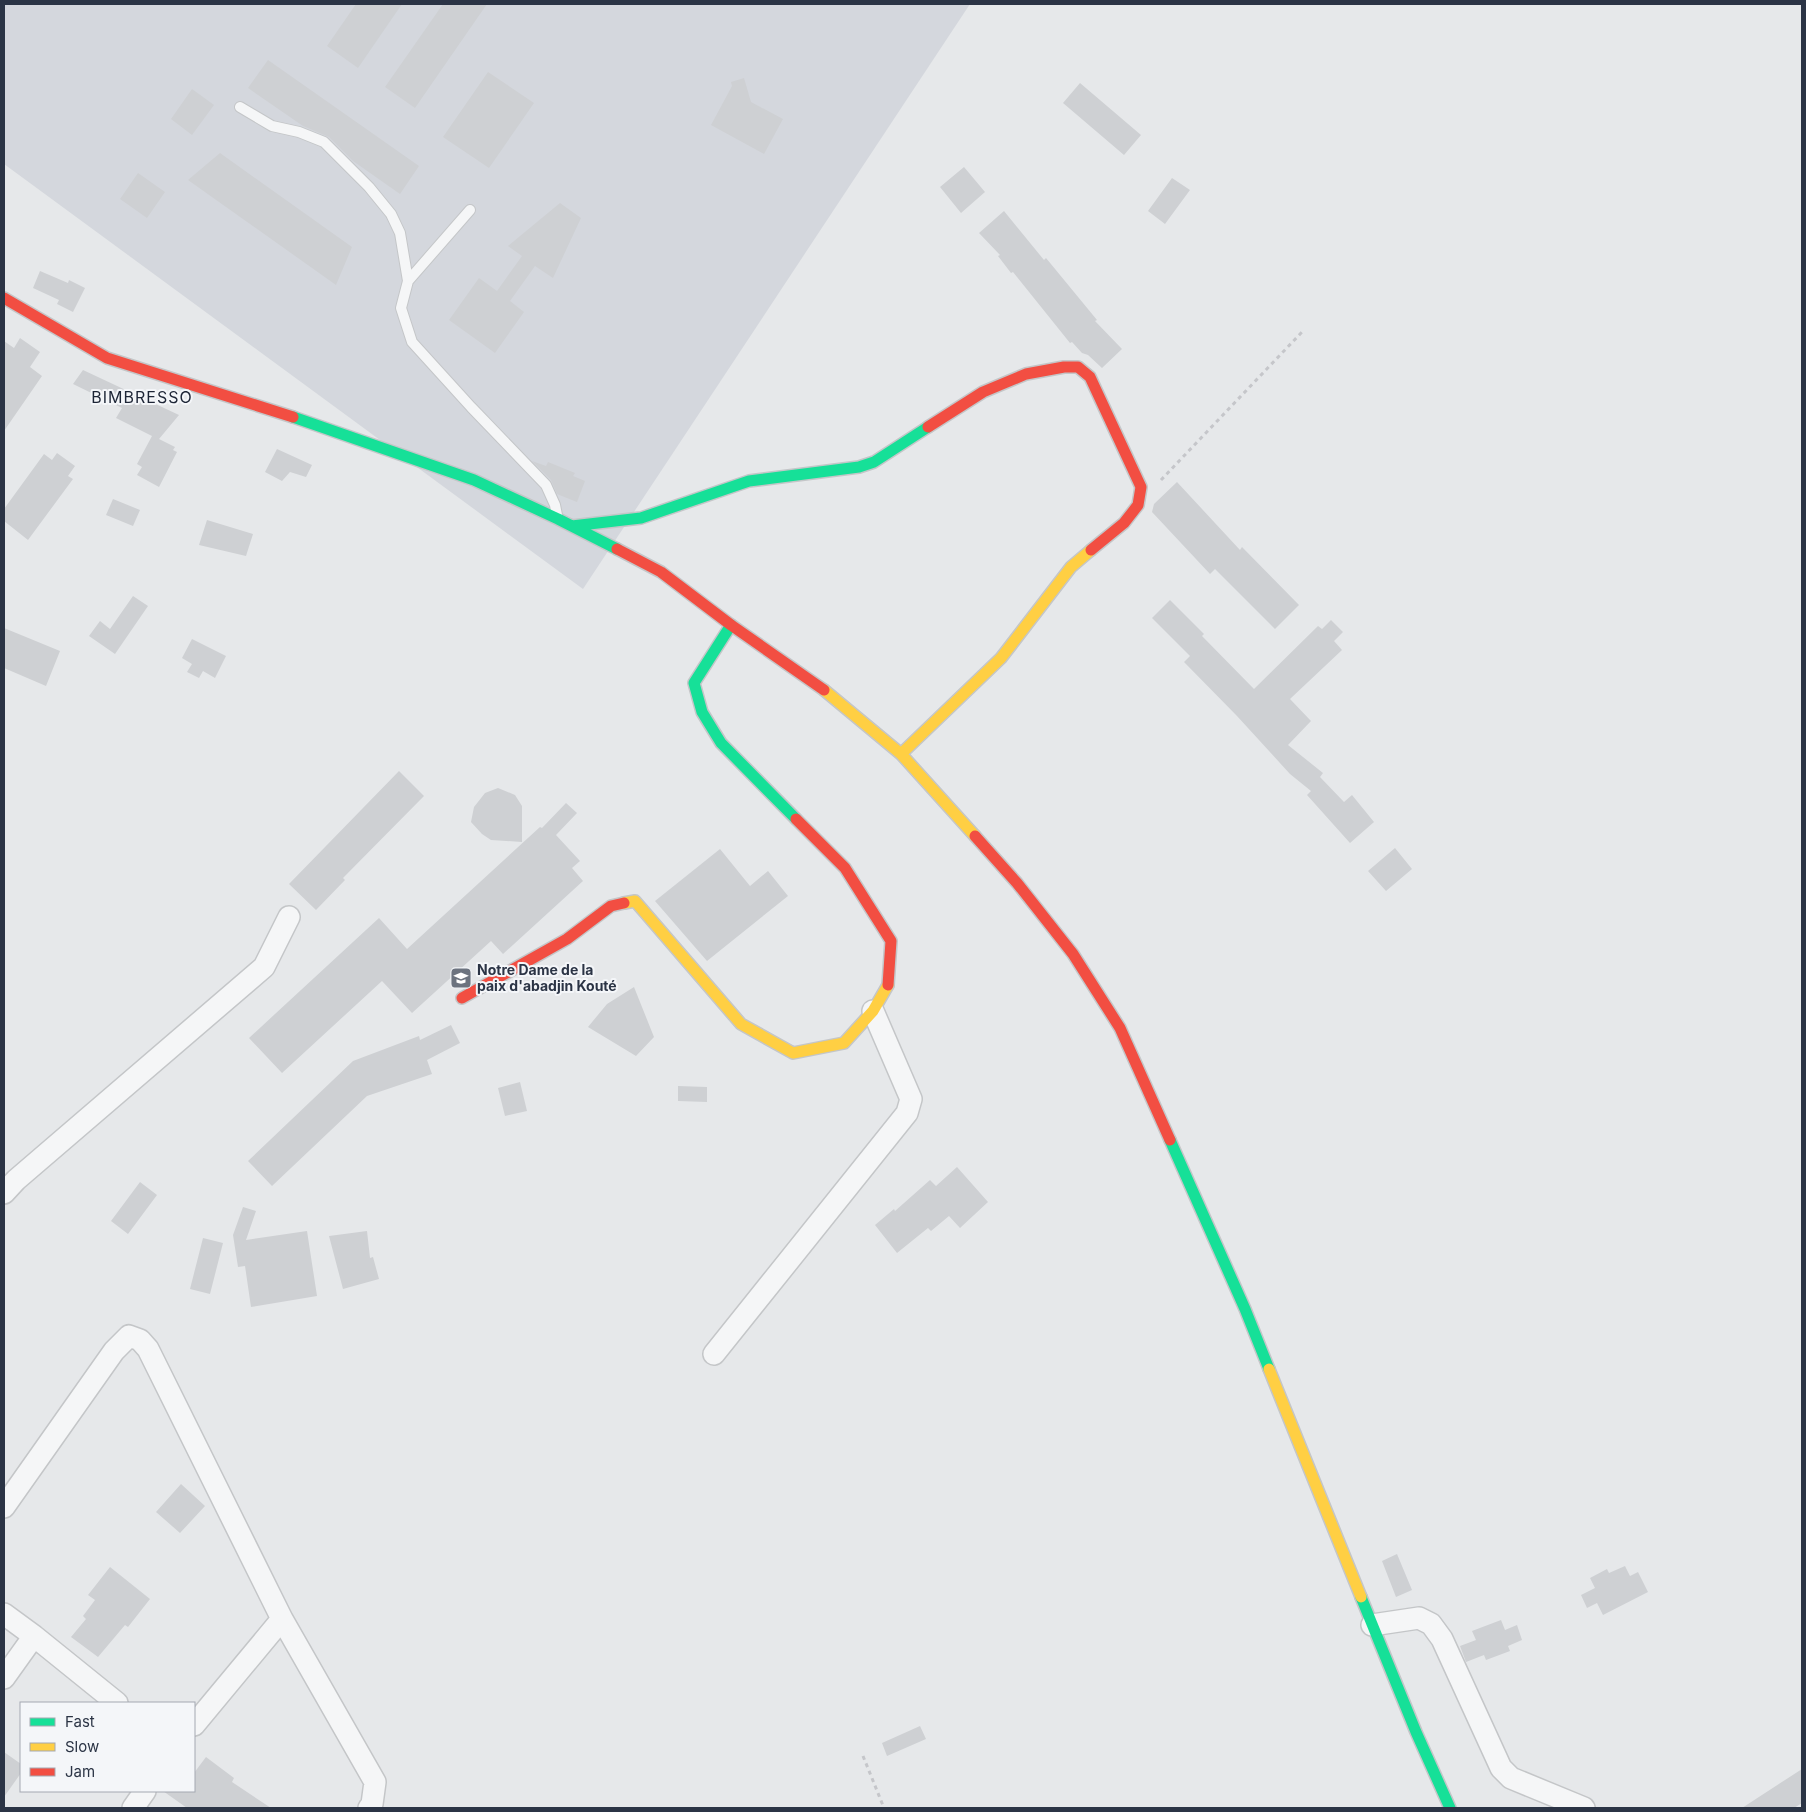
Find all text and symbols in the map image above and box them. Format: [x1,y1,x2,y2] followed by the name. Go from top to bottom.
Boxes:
[91,387,193,407] district label: BIMBRESSO
[477,961,617,994] place label: Notre Dame de la paix d'abadjin Kouté
[449,966,473,990] school or university icon: Notre Dame de la paix d'abadjin Kouté
[20,1702,195,1792] legend
[65,1712,95,1731] text: Fast
[65,1737,99,1756] text: Slow
[65,1762,95,1781] text: Jam

